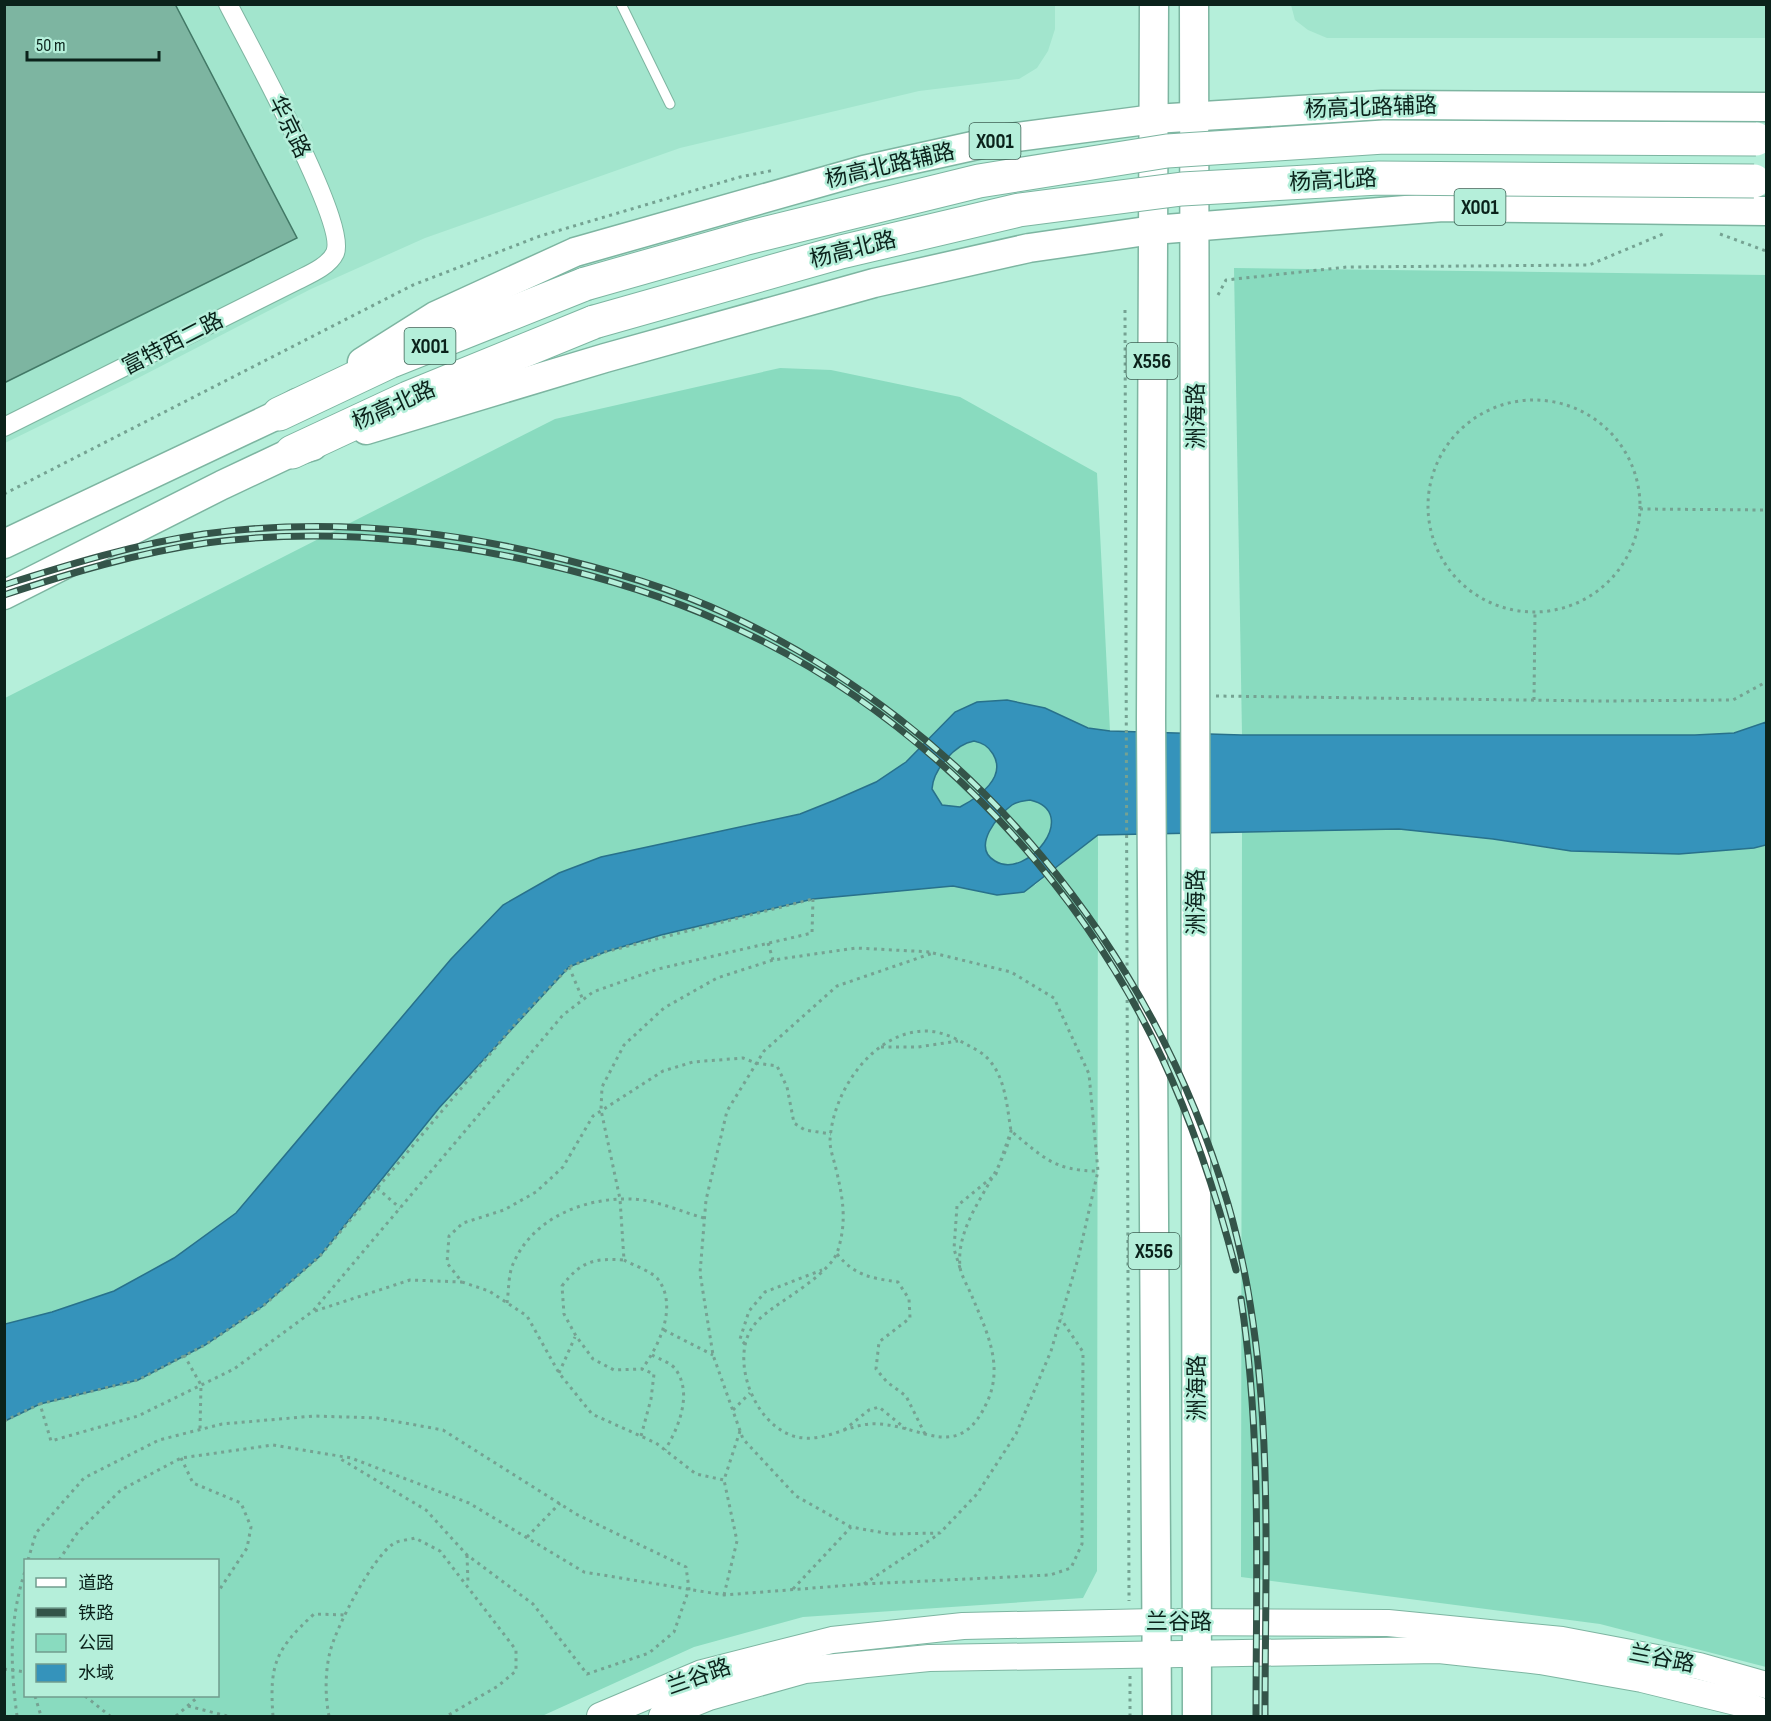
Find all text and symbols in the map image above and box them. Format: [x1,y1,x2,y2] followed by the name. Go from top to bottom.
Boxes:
[27,24,159,62] scale bar
[36,35,66,56] text: 50 m
[262,91,316,163] street label: 华京路
[1305,92,1437,124] street label: 杨高北路辅路
[970,123,1020,159] road number: X001
[823,138,957,194] street label: 杨高北路辅路
[1288,165,1378,197] street label: 杨高北路
[1454,189,1506,225] road number: X001
[807,226,899,274] street label: 杨高北路
[118,307,228,381] street label: 富特西二路
[404,328,456,364] road number: X001
[1126,343,1178,379] road number: X556
[348,376,440,436] street label: 杨高北路
[1183,383,1210,449] street label: 洲海路
[1183,869,1210,935] street label: 洲海路
[1128,1233,1180,1269] road number: X556
[1184,1355,1211,1421] street label: 洲海路
[24,1559,219,1697] legend
[78,1573,114,1594] text: 道路
[78,1603,114,1624] text: 铁路
[1146,1609,1212,1636] street label: 兰谷路
[78,1633,114,1654] text: 公园
[1627,1639,1697,1679] street label: 兰谷路
[663,1653,735,1701] street label: 兰谷路
[78,1663,114,1684] text: 水域

